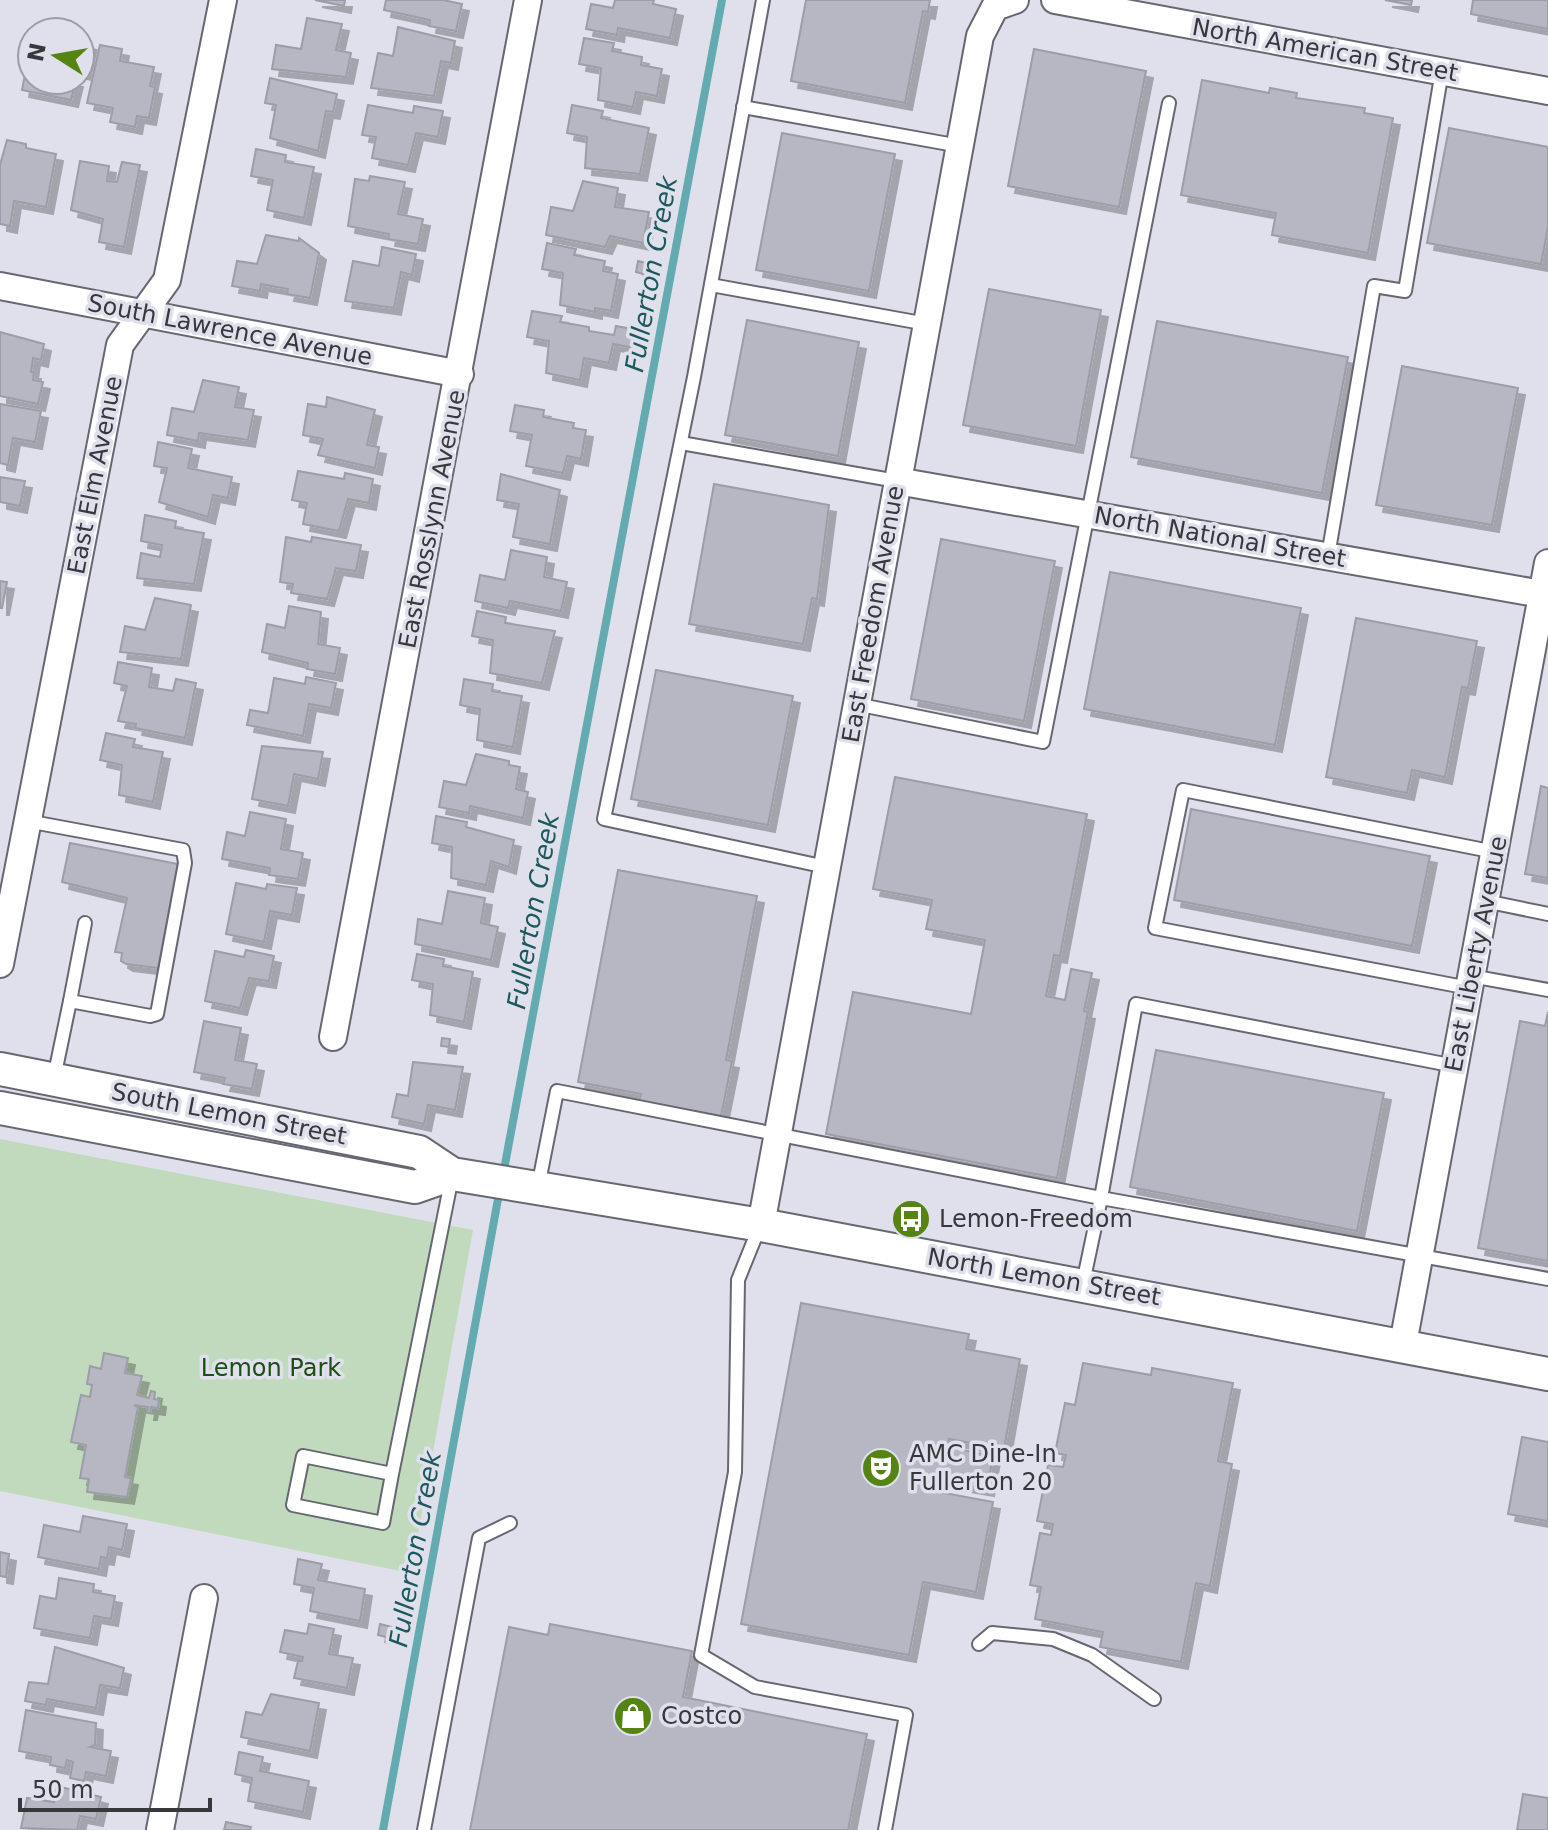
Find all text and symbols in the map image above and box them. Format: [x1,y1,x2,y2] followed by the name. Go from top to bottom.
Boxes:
[1190,13,1460,87] street label: North American Street
[16,16,96,96] north arrow
[23,41,51,64] text: N
[619,173,683,374] water label: Fullerton Creek
[85,289,375,371] street label: South Lawrence Avenue
[62,373,128,577] street label: East Elm Avenue
[393,387,471,651] street label: East Rosslynn Avenue
[837,483,909,745] street label: East Freedom Avenue
[1092,501,1348,573] street label: North National Street
[501,810,565,1011] water label: Fullerton Creek
[1439,834,1513,1074] street label: East Liberty Avenue
[109,1077,349,1151] street label: South Lemon Street
[890,1198,932,1240] bus stop icon: Lemon-Freedom
[939,1205,1133,1233] place label: Lemon-Freedom
[925,1243,1163,1311] street label: North Lemon Street
[201,1354,341,1382] park label: Lemon Park
[909,1440,1057,1496] place label: AMC Dine-In Fullerton 20
[860,1447,902,1489] theatre icon: AMC Dine-In Fullerton 20
[383,1448,447,1649] water label: Fullerton Creek
[612,1695,654,1737] shop icon: Costco
[661,1702,742,1730] place label: Costco
[20,1762,210,1812] scale bar
[32,1776,94,1804] text: 50 m

